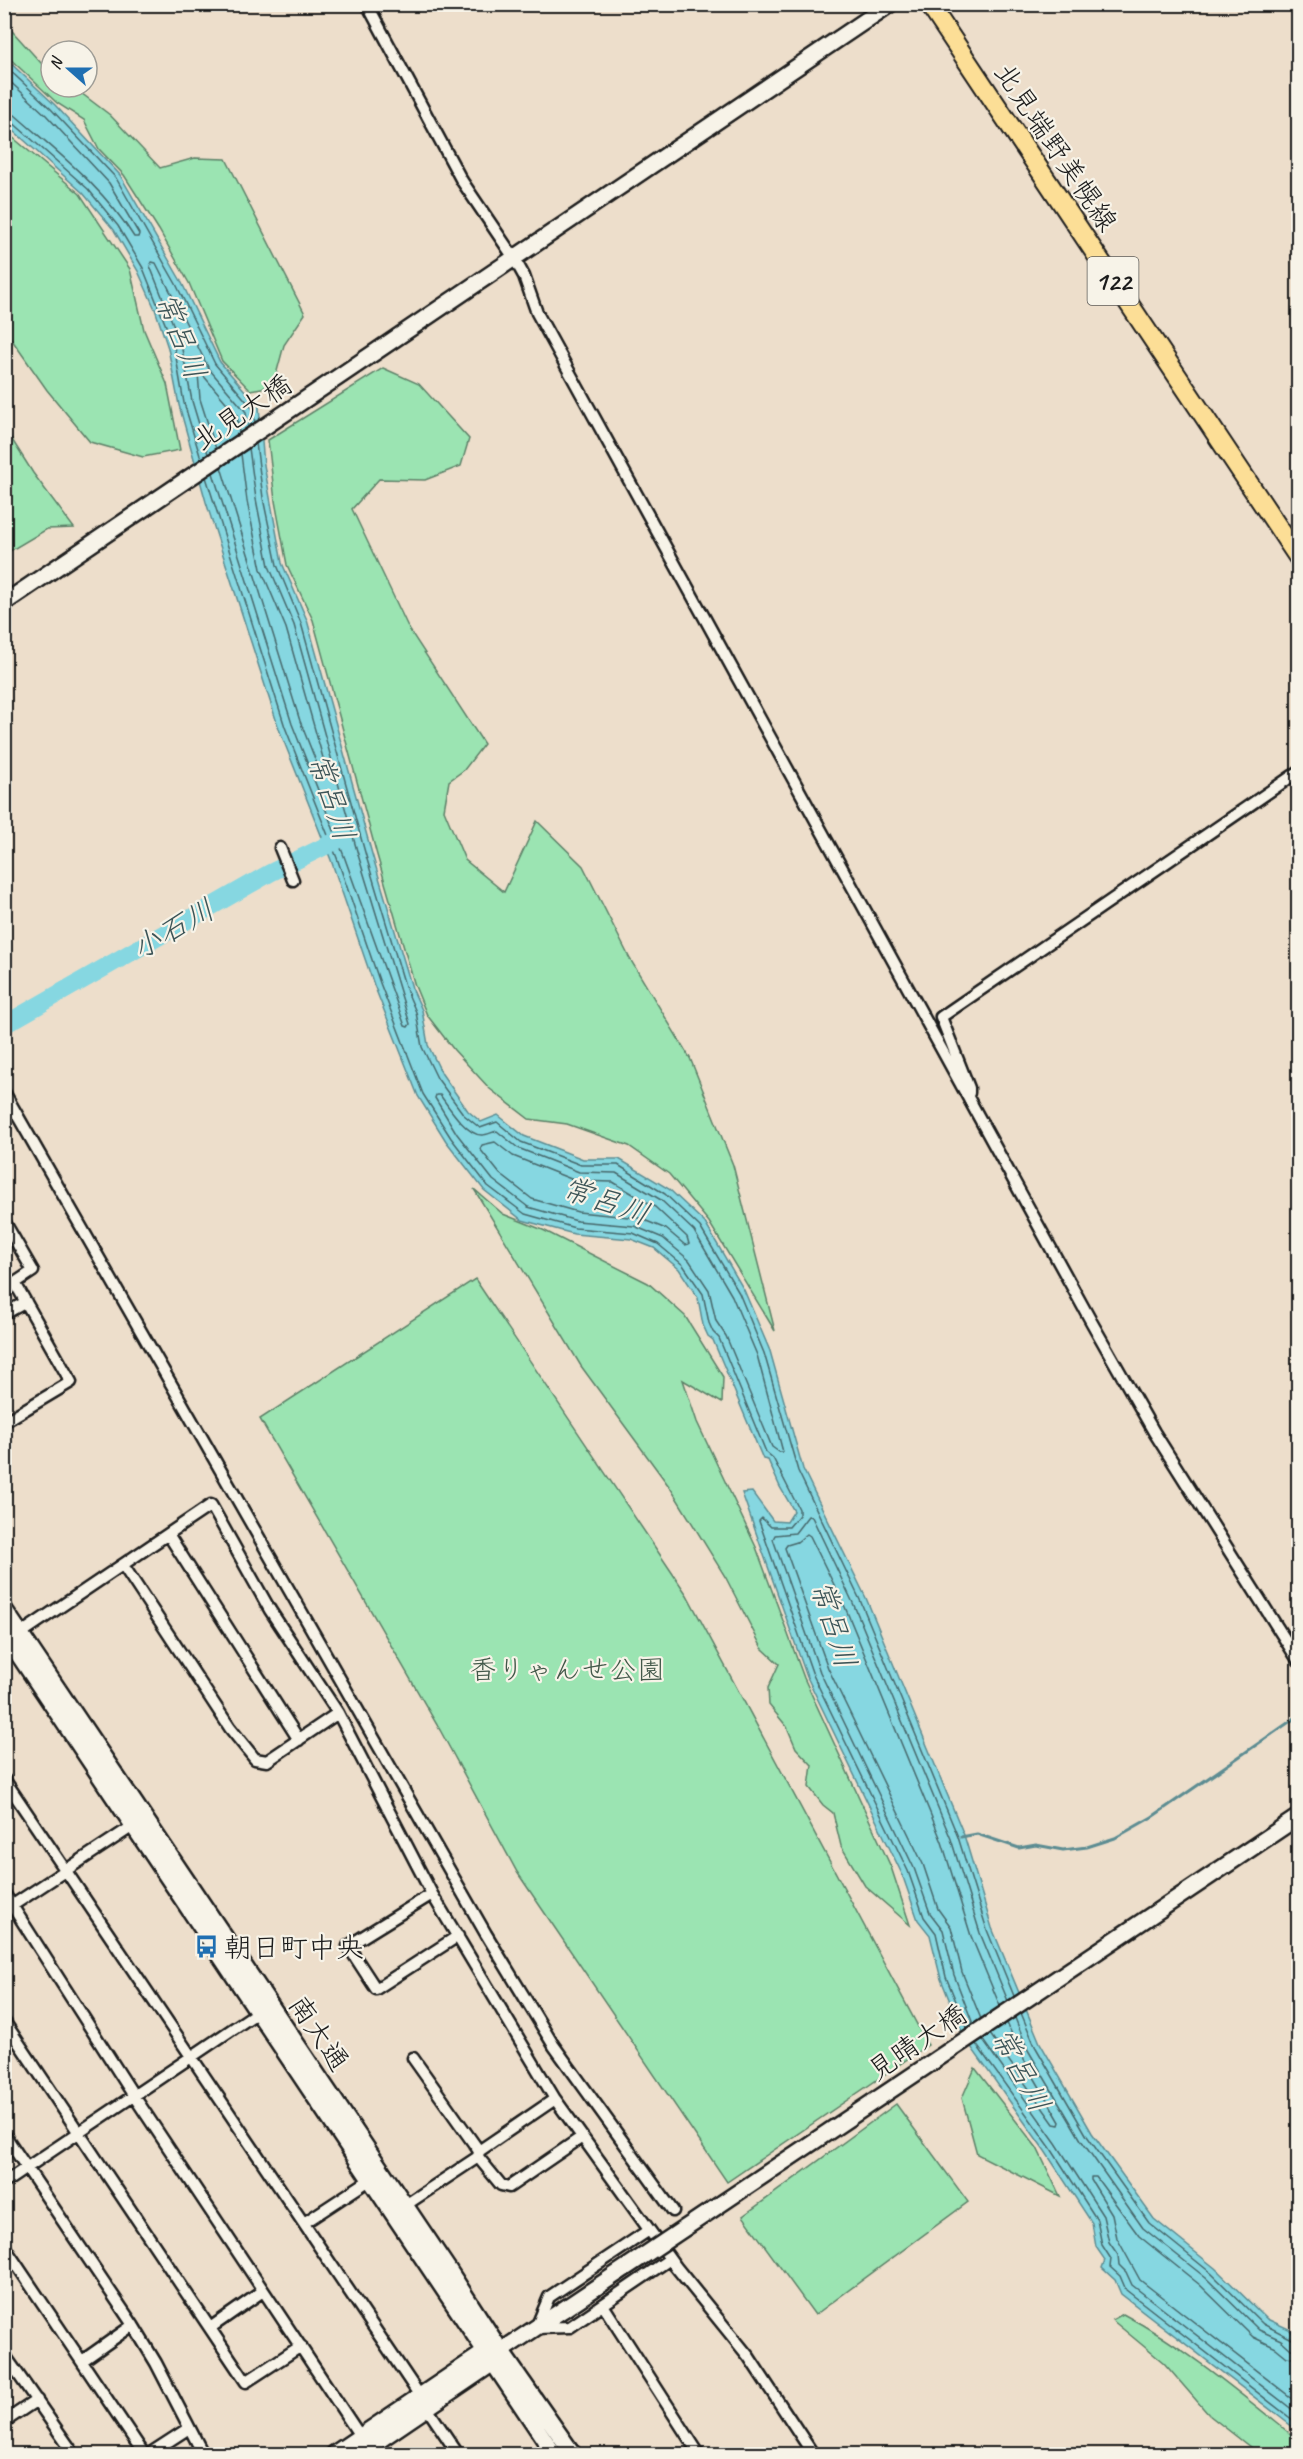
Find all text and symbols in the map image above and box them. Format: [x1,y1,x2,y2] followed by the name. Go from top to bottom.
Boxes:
[39,39,99,99] north arrow
[45,53,68,72] text: N
[987,56,1125,238] street label: 北見端野美幌線
[1088,257,1138,305] road number: 122
[147,287,215,385] water label: 常呂川
[186,366,298,458] street label: 北見大橋
[300,748,364,846] water label: 常呂川
[125,890,221,968] water label: 小石川
[557,1168,655,1234] water label: 常呂川
[803,1575,865,1673] water label: 常呂川
[469,1652,665,1687] park label: 香りゃんせ公園
[224,1930,364,1965] place label: 朝日町中央
[193,1934,219,1960] bus stop icon: 朝日町中央
[281,1988,357,2078] street label: 南大通
[861,1996,973,2088] street label: 見晴大橋
[983,2021,1059,2119] water label: 常呂川

